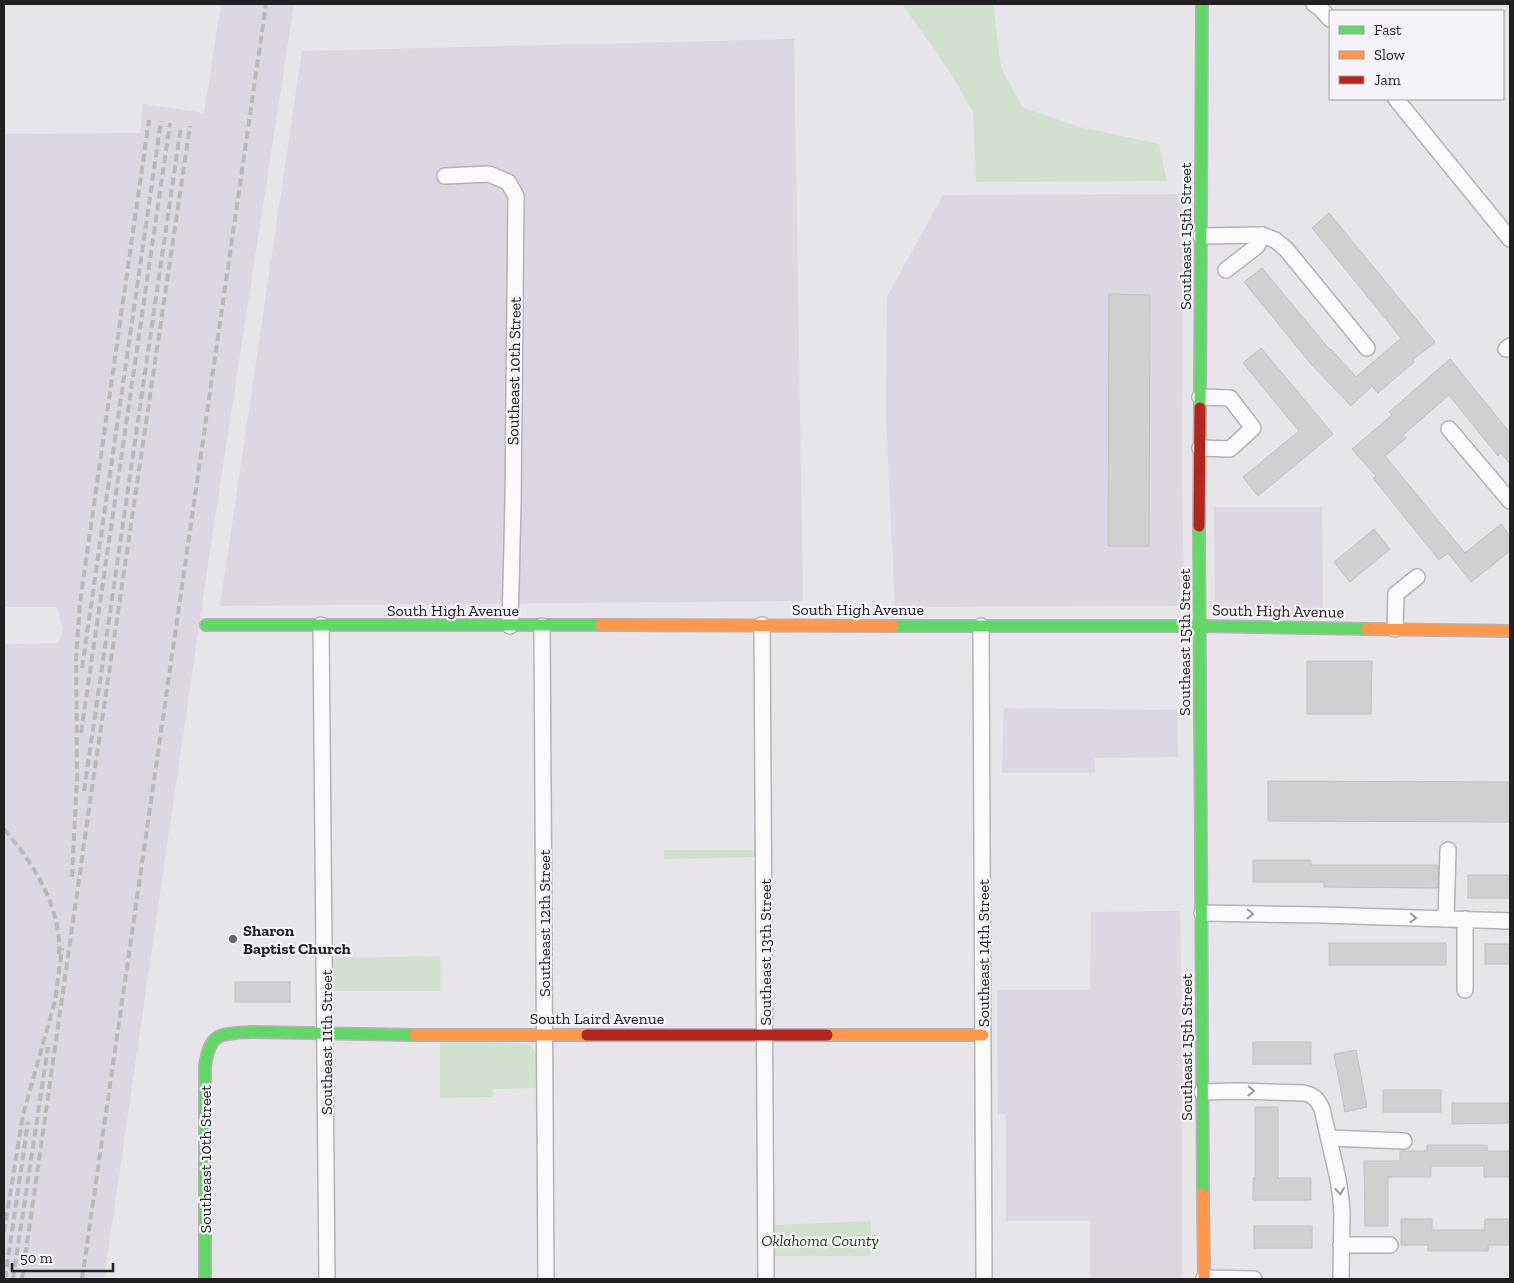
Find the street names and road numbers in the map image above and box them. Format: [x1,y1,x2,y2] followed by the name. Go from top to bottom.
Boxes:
[1176,162,1195,310] street label: Southeast 15th Street
[503,297,525,445] street label: Southeast 10th Street
[1175,568,1194,716] street label: Southeast 15th Street
[792,600,924,619] street label: South High Avenue
[1212,600,1344,622] street label: South High Avenue
[387,601,519,620] street label: South High Avenue
[535,849,554,997] street label: Southeast 12th Street
[756,878,775,1025] street label: Southeast 13th Street
[974,879,993,1027] street label: Southeast 14th Street
[317,969,336,1115] street label: Southeast 11th Street
[1177,973,1196,1121] street label: Southeast 15th Street
[530,1009,664,1028] street label: South Laird Avenue
[196,1085,215,1233] street label: Southeast 10th Street

